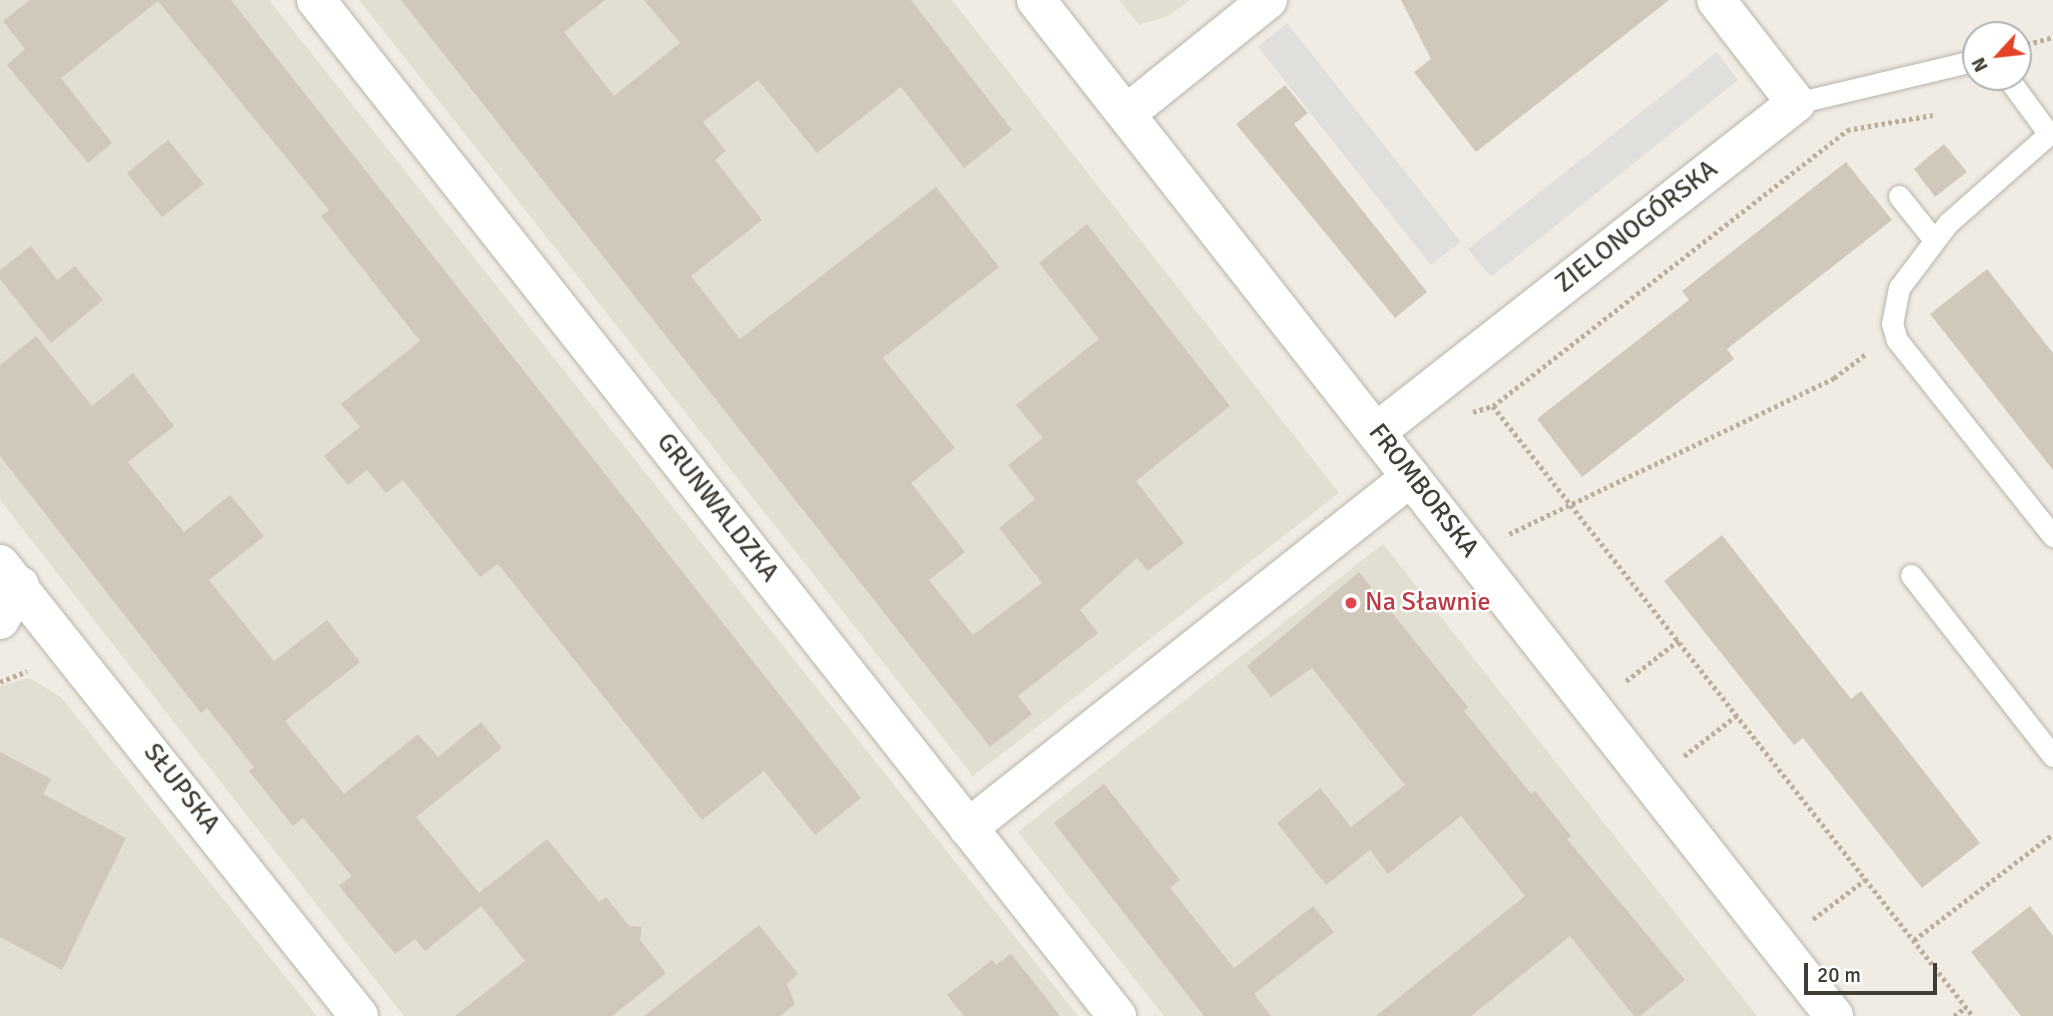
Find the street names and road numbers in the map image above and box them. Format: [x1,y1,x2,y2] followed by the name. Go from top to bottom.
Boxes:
[1550,154,1724,300] street label: ZIELONOGÓRSKA
[1361,418,1485,564] street label: FROMBORSKA
[649,427,785,589] street label: GRUNWALDZKA
[136,738,226,840] street label: SŁUPSKA

